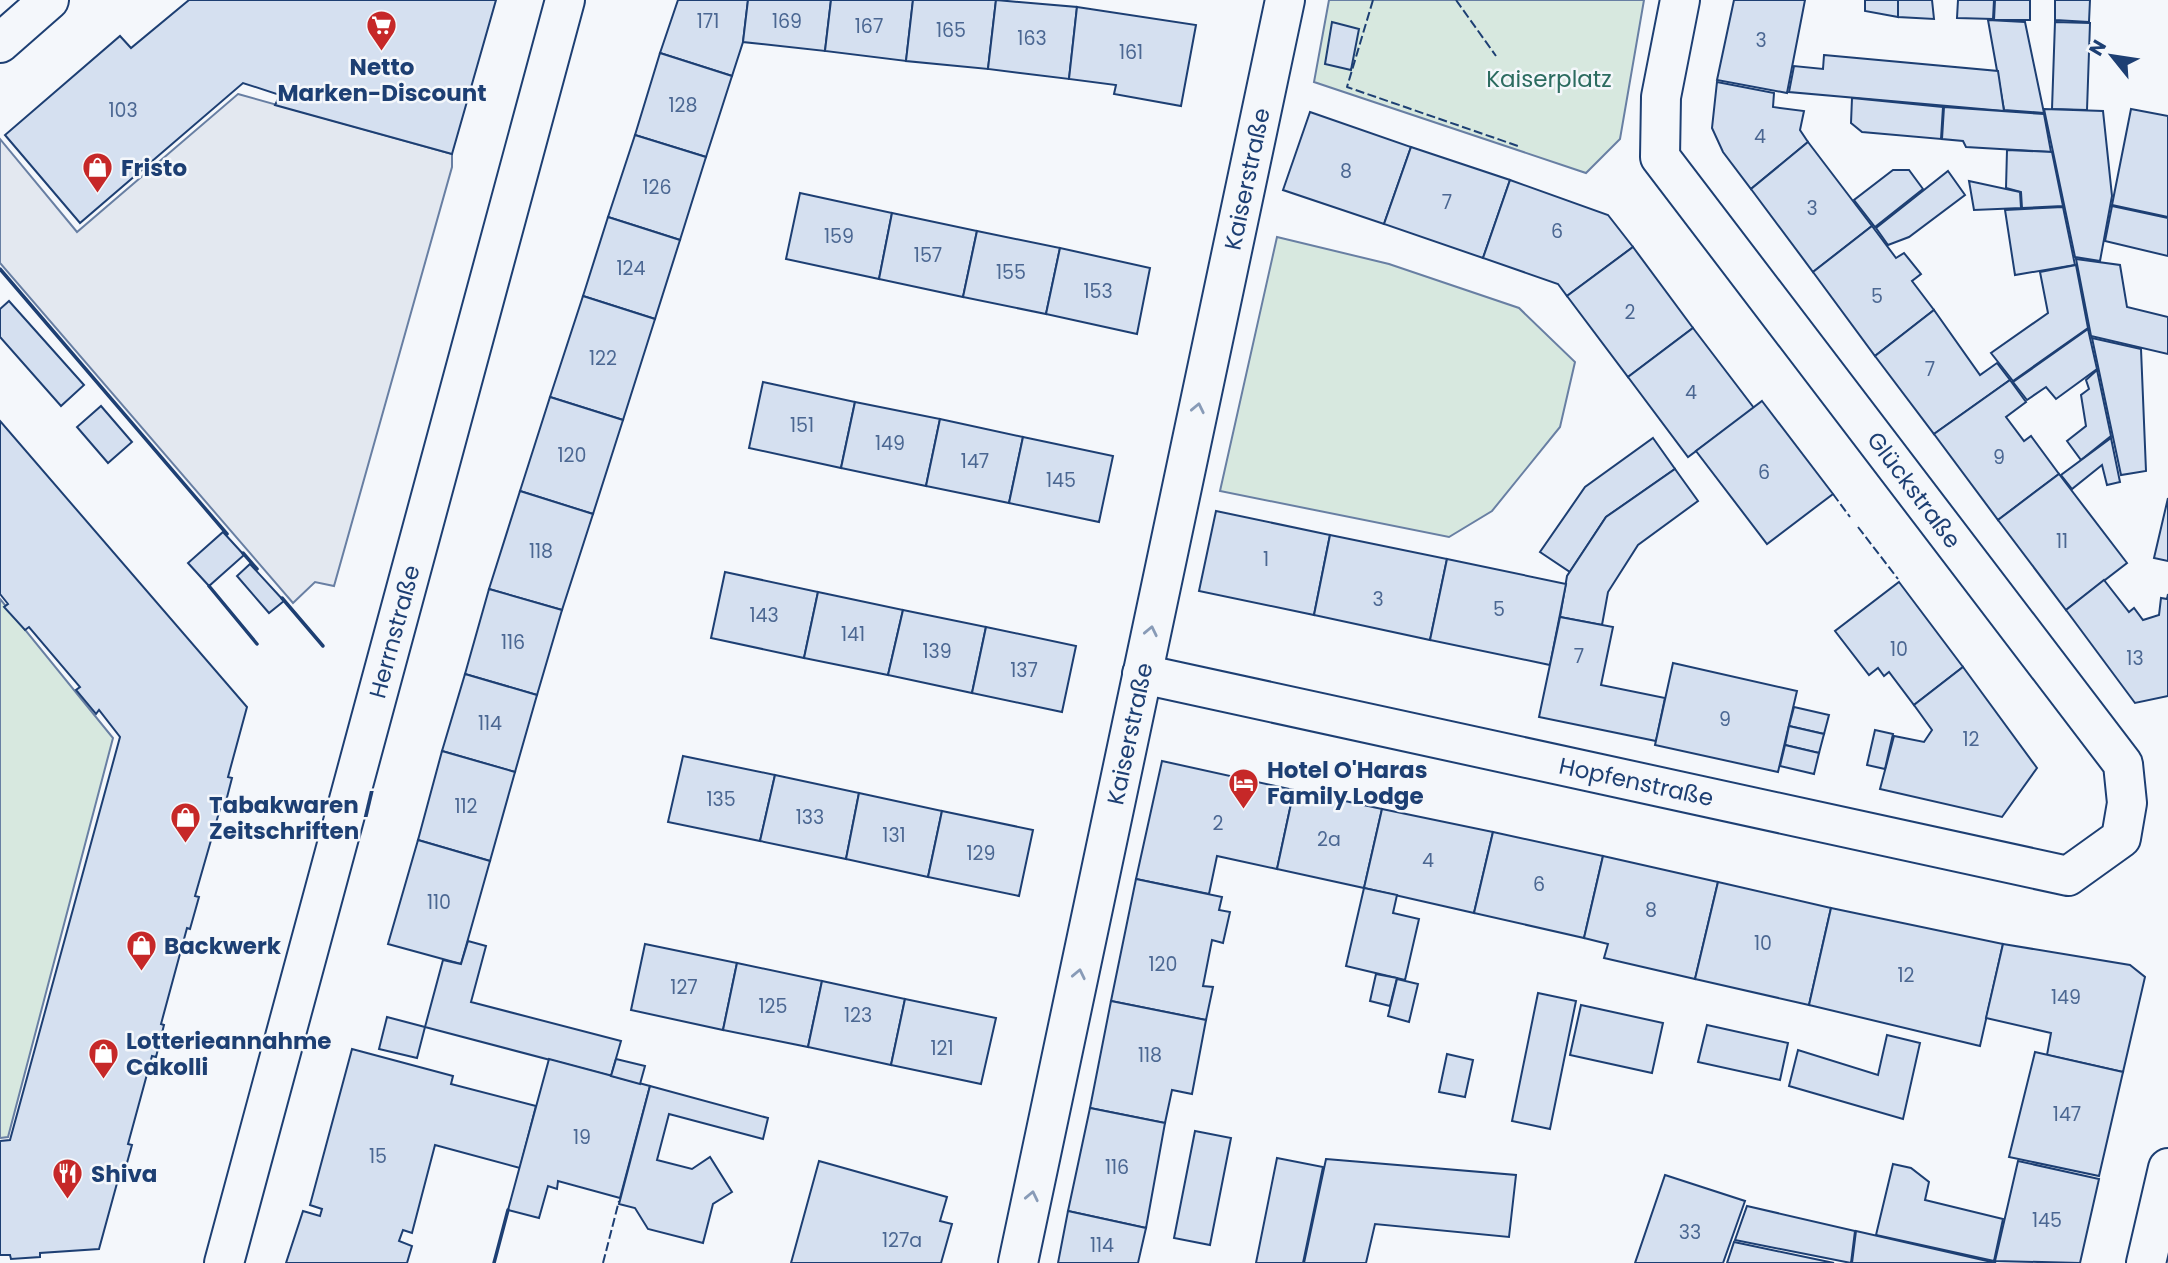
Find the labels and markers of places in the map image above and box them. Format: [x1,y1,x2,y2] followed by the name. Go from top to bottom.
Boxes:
[365,9,399,53] supermarket icon: Netto Marken-Discount
[277,51,487,109] place label: Netto Marken-Discount
[81,151,115,195] shop icon: Fristo
[121,152,187,184] place label: Fristo
[1267,754,1428,812] place label: Hotel O'Haras Family Lodge
[1227,766,1261,810] hotel icon: Hotel O'Haras Family Lodge
[209,789,375,847] place label: Tabakwaren / Zeitschriften
[169,801,203,845] shop icon: Tabakwaren / Zeitschriften
[124,929,158,973] shop icon: Backwerk
[164,930,282,962] place label: Backwerk
[126,1025,332,1083] place label: Lotterieannahme Cakolli
[86,1037,120,1081] shop icon: Lotterieannahme Cakolli
[51,1157,85,1201] restaurant icon: Shiva
[91,1158,157,1190] place label: Shiva

